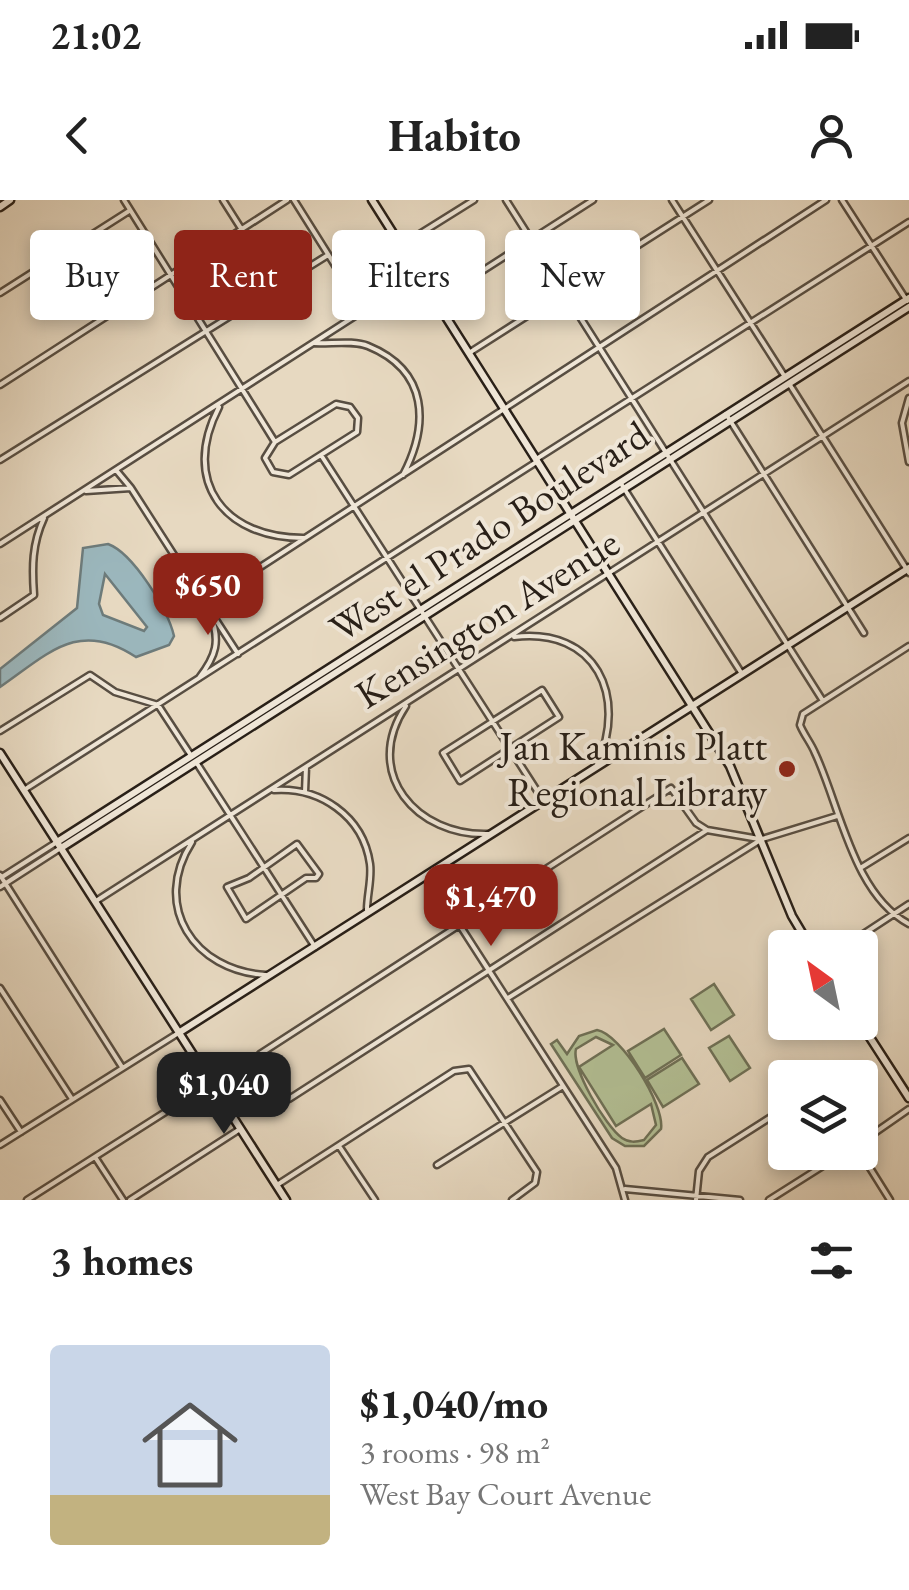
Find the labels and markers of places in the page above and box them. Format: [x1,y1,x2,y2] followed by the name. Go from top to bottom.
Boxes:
[149,553,267,638] pin: $650
[497,720,767,818] place label: Jan Kaminis Platt Regional Library
[776,758,798,780] marker: Jan Kaminis Platt Regional Library
[410,864,572,949] pin: $1,470
[143,1052,305,1137] pin: $1,040

